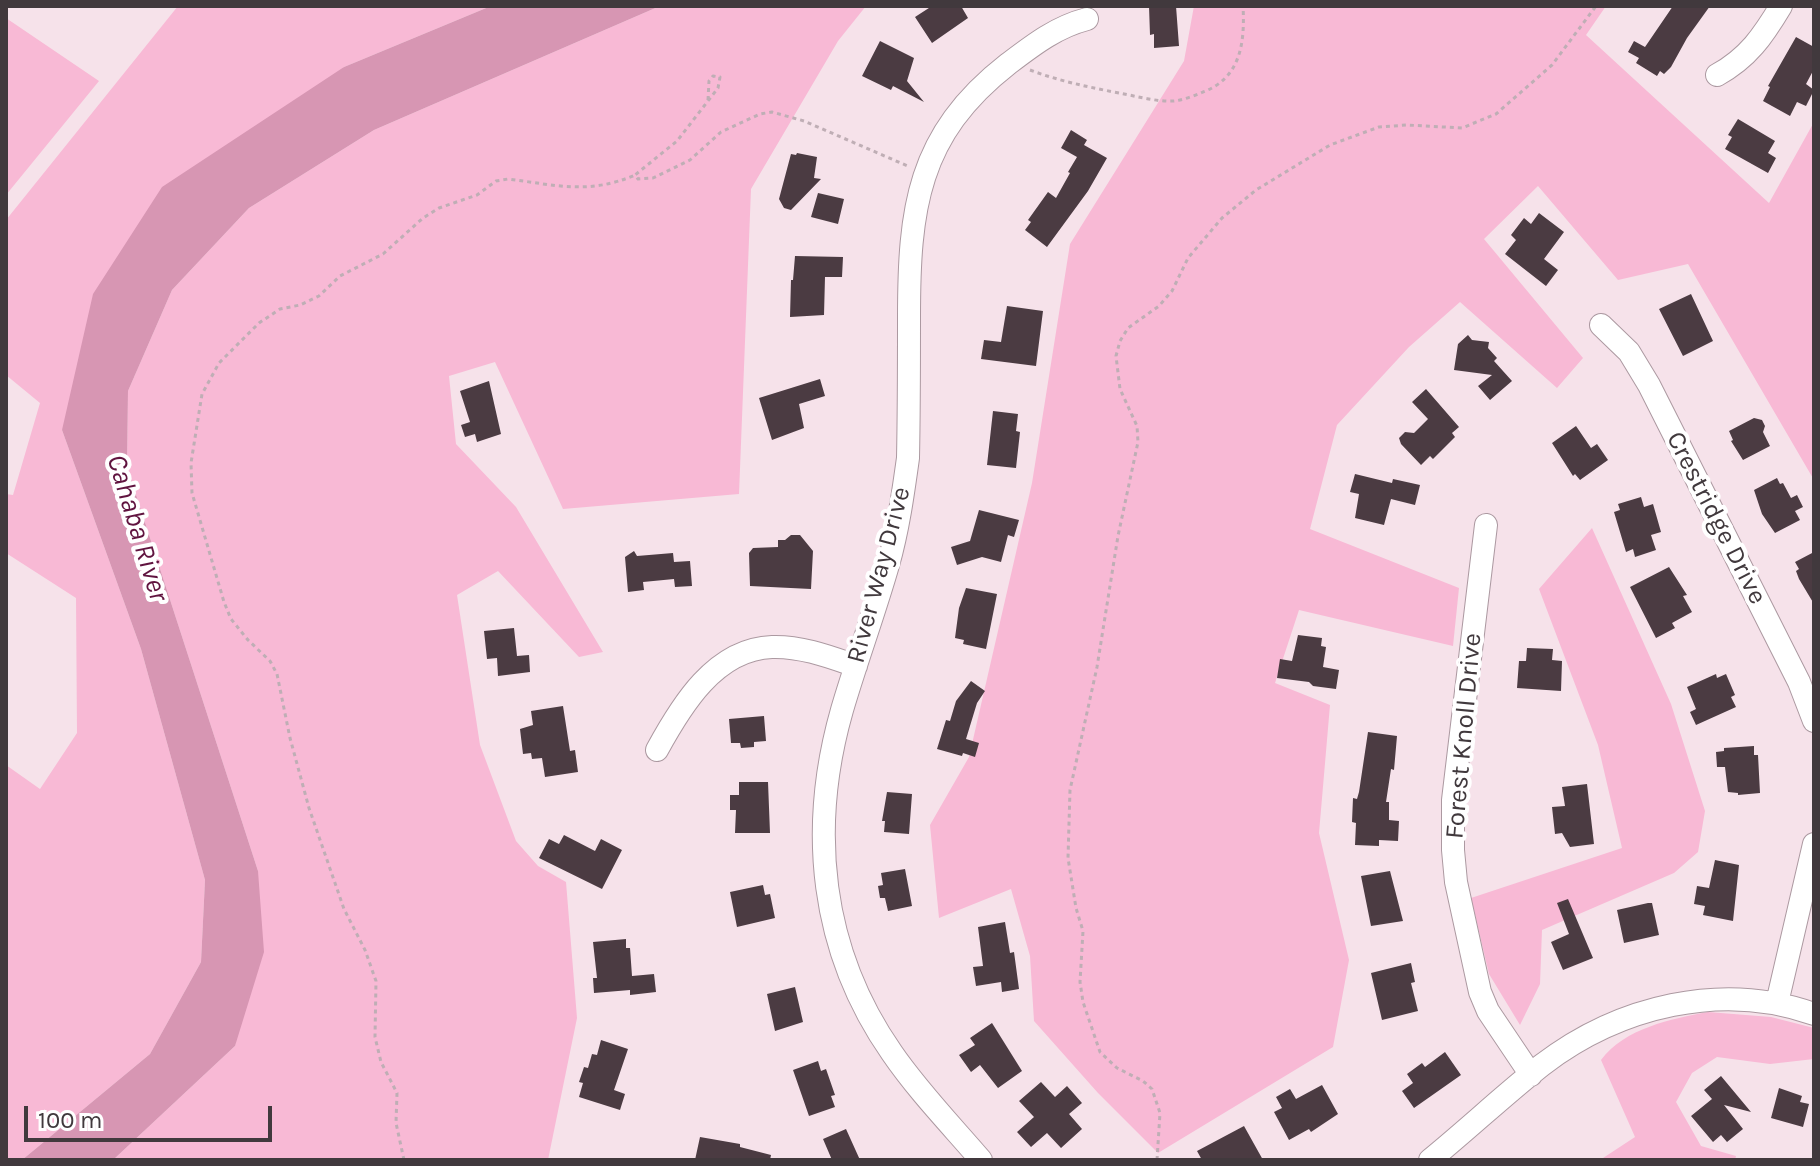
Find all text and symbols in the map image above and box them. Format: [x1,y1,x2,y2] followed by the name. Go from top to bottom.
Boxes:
[1659,426,1773,610] street label: Crestridge Drive
[99,450,175,606] water label: Cahaba River
[840,483,918,667] street label: River Way Drive
[1439,632,1489,840] street label: Forest Knoll Drive
[28,1090,276,1140] scale bar
[38,1106,103,1134] text: 100 m

